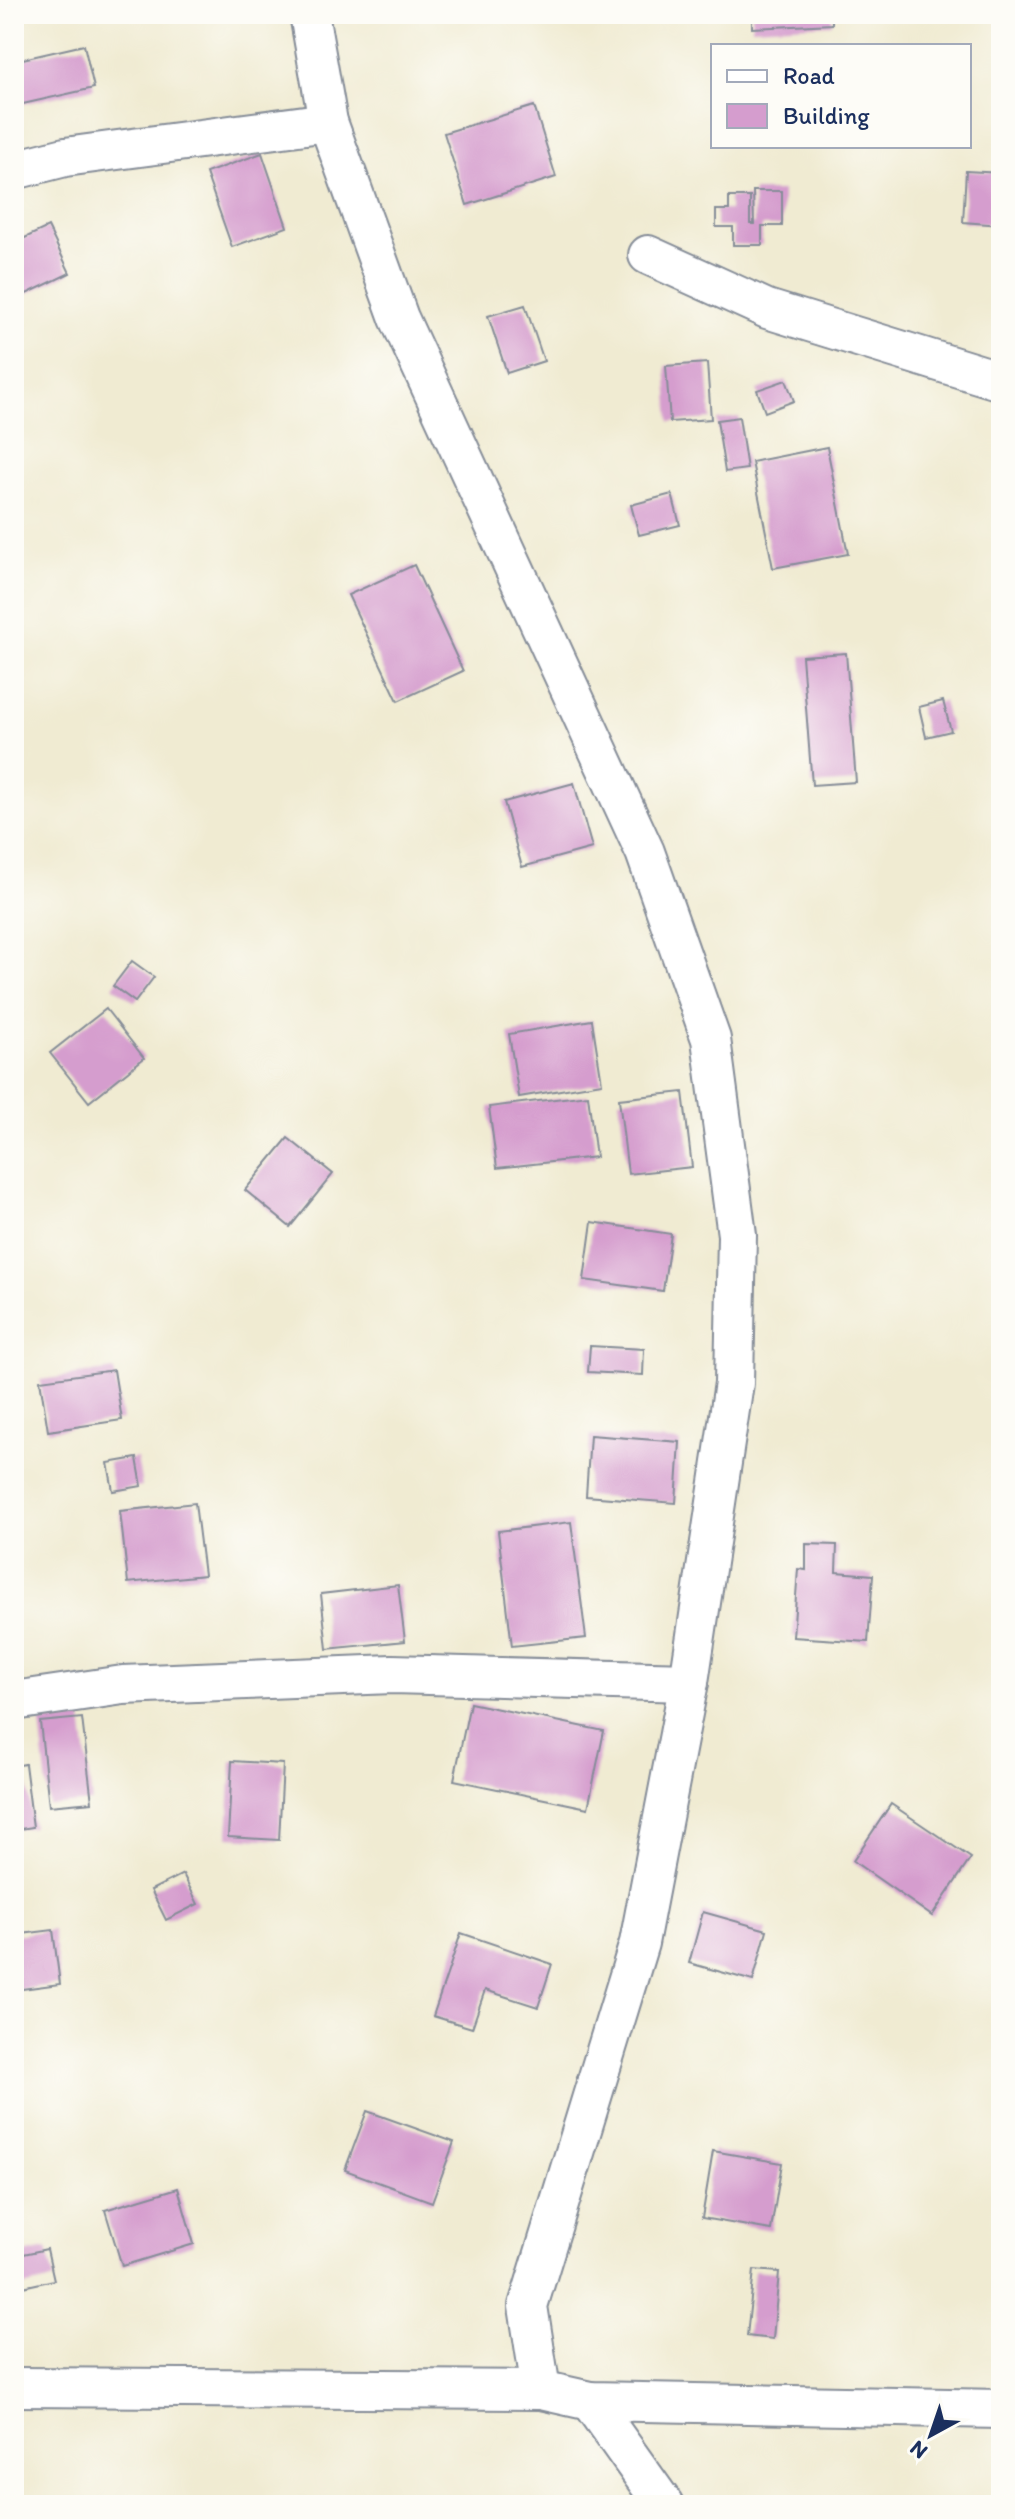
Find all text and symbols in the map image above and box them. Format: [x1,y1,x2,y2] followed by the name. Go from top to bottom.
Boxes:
[711,44,971,148] legend
[783,61,835,90] text: Road
[783,101,870,130] text: Building
[891,2395,971,2475] north arrow
[904,2435,933,2465] text: N

